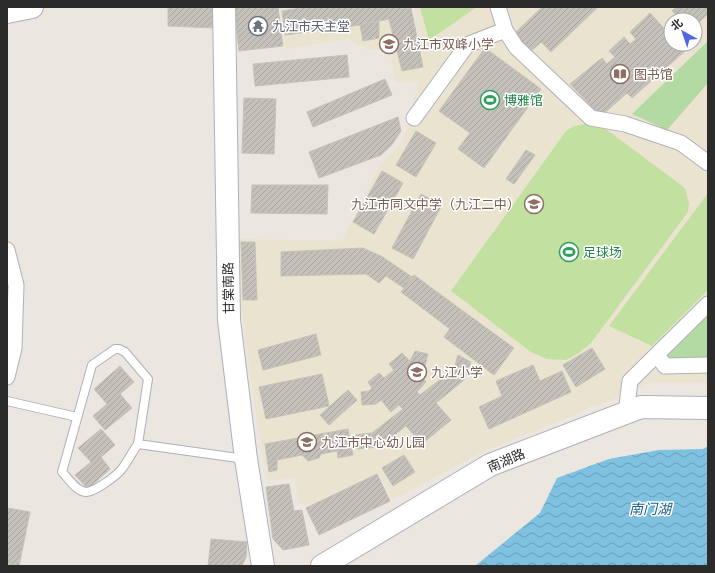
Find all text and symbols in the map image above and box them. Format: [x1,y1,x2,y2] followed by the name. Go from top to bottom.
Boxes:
[663,12,703,52] north arrow
[247,15,269,37] temple icon: 九江市天主堂
[669,16,685,33] text: 北
[272,19,350,34] place label: 九江市天主堂
[378,33,400,55] school or university icon: 九江市双峰小学
[403,37,494,52] place label: 九江市双峰小学
[609,63,631,85] library icon: 图书馆
[634,67,673,82] place label: 图书馆
[479,89,501,111] sports icon: 博雅馆
[504,93,543,108] place label: 博雅馆
[523,193,545,215] school or university icon: 九江市同文中学（九江二中）
[351,197,520,212] place label: 九江市同文中学（九江二中）
[558,241,580,263] sports icon: 足球场
[583,245,622,260] place label: 足球场
[221,262,236,314] street label: 甘棠南路
[406,361,428,383] school or university icon: 九江小学
[431,365,483,380] place label: 九江小学
[296,431,318,453] school or university icon: 九江市中心幼儿园
[321,435,425,450] place label: 九江市中心幼儿园
[485,446,527,475] street label: 南湖路
[629,501,673,517] water label: 南门湖

